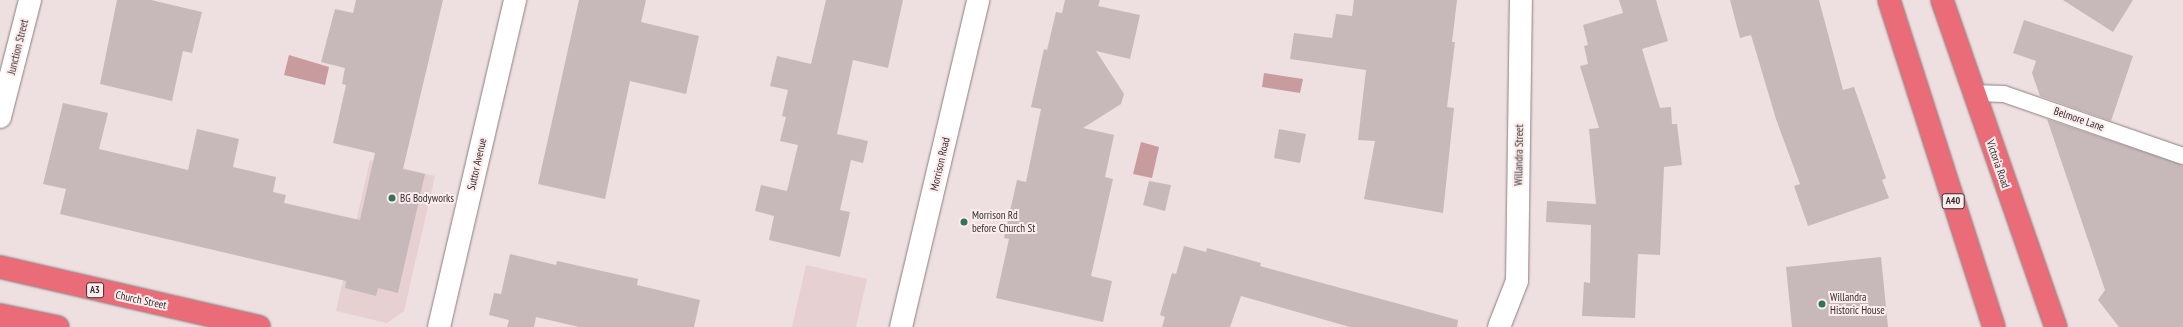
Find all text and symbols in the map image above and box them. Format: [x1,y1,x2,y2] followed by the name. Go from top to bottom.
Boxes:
[5,18,31,76] street label: Junction Street
[2052,104,2106,134] street label: Belmore Lane
[1512,124,1526,186] street label: Willandra Street
[927,136,953,192] street label: Morrison Road
[465,137,489,191] street label: Suttor Avenue
[1984,138,2012,190] street label: Victoria Road
[400,191,454,205] place label: BG Bodyworks
[387,193,397,203] marker: BG Bodyworks
[1941,193,1965,209] road number: A40
[972,209,1035,235] place label: Morrison Rd before Church St
[959,217,969,227] marker: Morrison Rd before Church St
[86,282,104,298] road number: A3
[114,288,168,312] street label: Church Street
[1830,291,1885,317] place label: Willandra Historic House
[1817,299,1827,309] marker: Willandra Historic House

